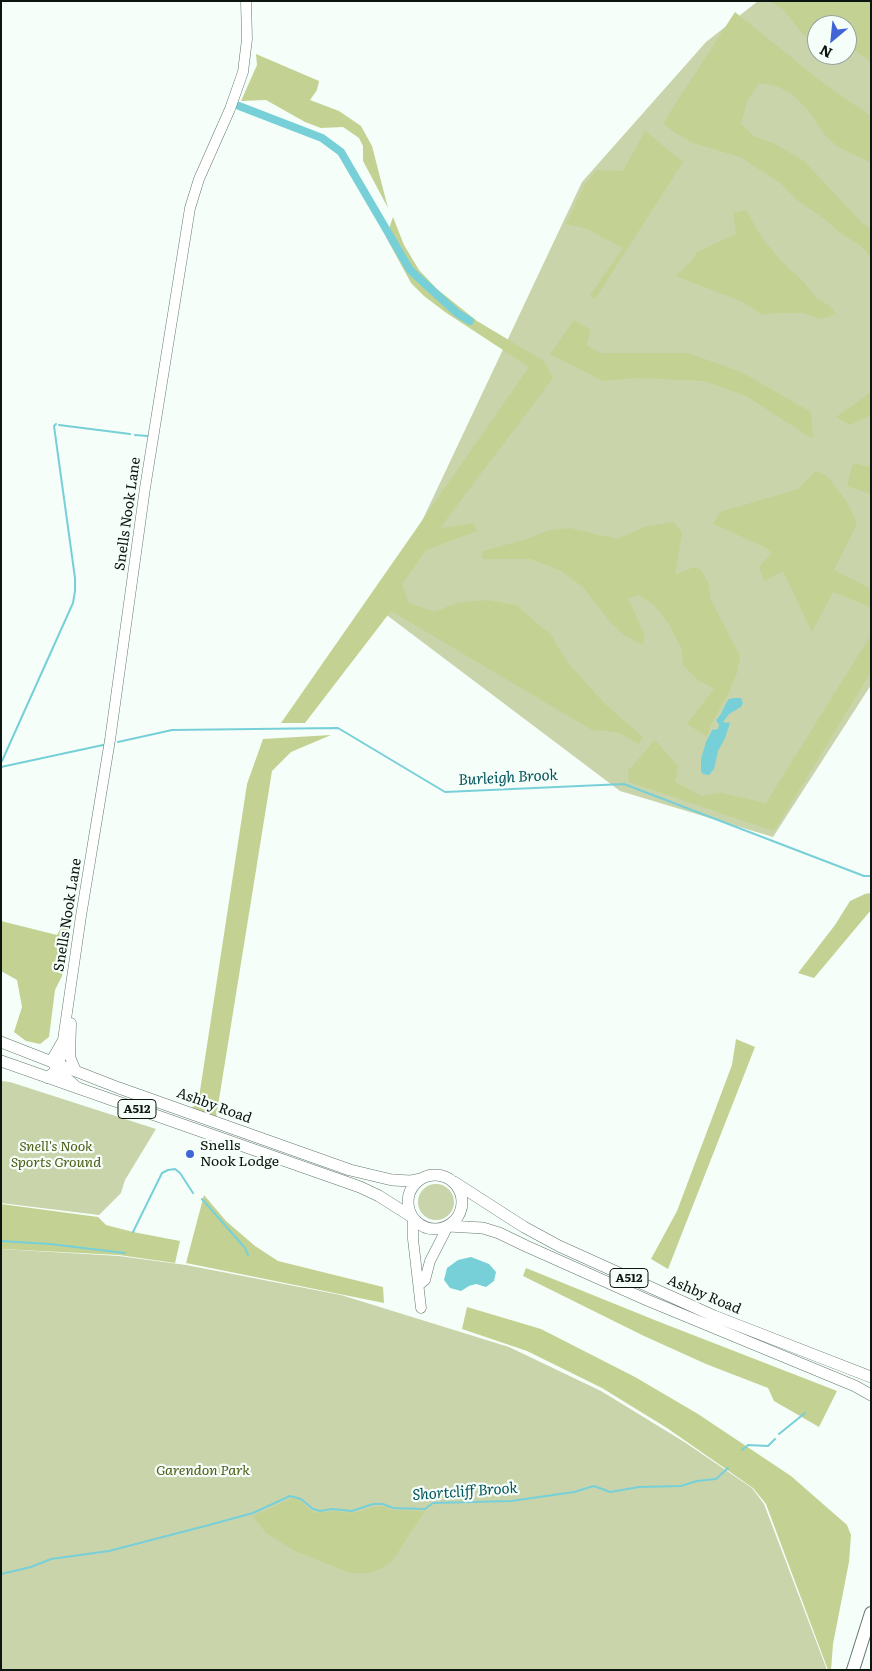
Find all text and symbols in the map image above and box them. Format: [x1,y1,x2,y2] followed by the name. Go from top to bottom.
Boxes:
[807,15,857,65] north arrow
[816,41,835,64] text: N
[112,456,144,572] street label: Snells Nook Lane
[458,766,558,790] water label: Burleigh Brook
[51,857,85,973] street label: Snells Nook Lane
[174,1085,254,1127] street label: Ashby Road
[118,1100,156,1118] road number: A512
[200,1138,279,1170] place label: Snells Nook Lodge
[11,1139,101,1172] park label: Snell's Nook Sports Ground
[184,1148,196,1160] marker: Snells Nook Lodge
[610,1268,648,1288] road number: A512
[665,1272,743,1318] street label: Ashby Road
[156,1463,250,1479] park label: Garendon Park
[412,1479,518,1505] water label: Shortcliff Brook

